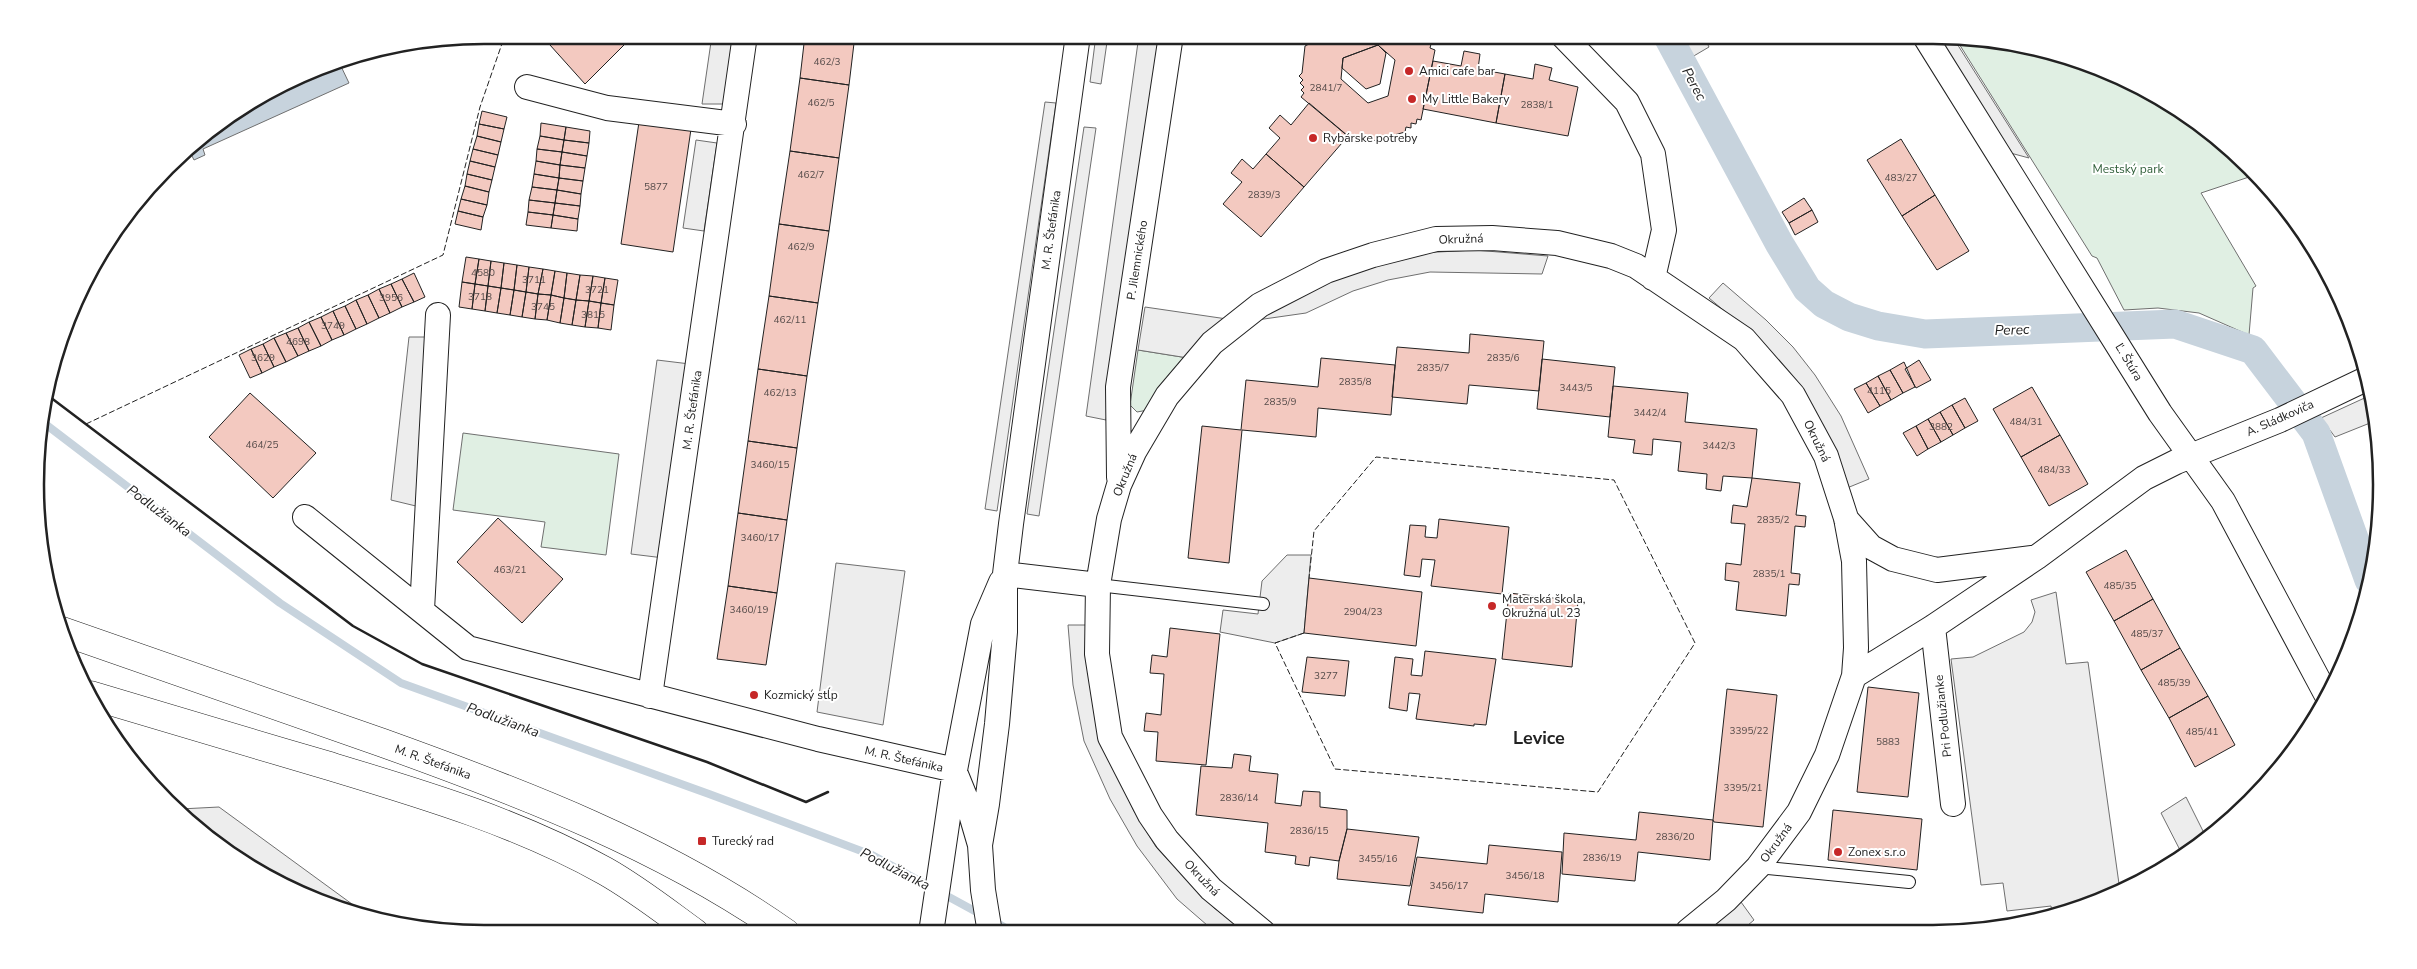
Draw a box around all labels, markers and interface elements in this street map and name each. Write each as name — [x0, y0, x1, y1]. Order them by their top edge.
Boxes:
house number: 462/3 — [814, 55, 840, 69]
place label: Amici cafe bar — [1419, 63, 1496, 79]
water label: Perec — [1677, 64, 1711, 104]
marker: Amici cafe bar — [1403, 65, 1415, 77]
house number: 2841/7 — [1310, 81, 1342, 95]
place label: My Little Bakery — [1422, 91, 1510, 107]
marker: My Little Bakery — [1406, 93, 1418, 105]
house number: 462/5 — [808, 96, 834, 110]
house number: 2838/1 — [1521, 98, 1553, 112]
place label: Rybárske potreby — [1323, 130, 1418, 146]
marker: Rybárske potreby — [1307, 132, 1319, 144]
park label: Mestský park — [2092, 161, 2165, 177]
house number: 462/7 — [798, 168, 824, 182]
house number: 483/27 — [1885, 171, 1917, 185]
house number: 5877 — [644, 180, 668, 194]
house number: 2839/3 — [1248, 188, 1280, 202]
street label: M. R. Štefánika — [1038, 189, 1064, 271]
street label: P. Jilemnického — [1123, 219, 1151, 301]
street label: Okružná — [1438, 230, 1484, 248]
house number: 462/9 — [788, 240, 814, 254]
house number: 4580 — [471, 266, 495, 280]
house number: 3711 — [522, 273, 546, 287]
house number: 3721 — [585, 283, 609, 297]
house number: 3718 — [468, 290, 492, 304]
house number: 3956 — [379, 291, 403, 305]
house number: 3745 — [531, 300, 555, 314]
house number: 3815 — [581, 308, 605, 322]
house number: 462/11 — [774, 313, 806, 327]
house number: 3749 — [321, 319, 345, 333]
water label: Perec — [1994, 320, 2030, 340]
house number: 4698 — [286, 335, 310, 349]
street label: Ľ. Štúra — [2111, 340, 2147, 384]
house number: 3629 — [251, 351, 275, 365]
house number: 2835/6 — [1487, 351, 1519, 365]
house number: 2835/7 — [1417, 361, 1449, 375]
street label: M. R. Štefánika — [679, 369, 705, 451]
house number: 2835/8 — [1339, 375, 1371, 389]
house number: 3443/5 — [1560, 381, 1592, 395]
house number: 4115 — [1867, 384, 1891, 398]
house number: 462/13 — [764, 386, 796, 400]
house number: 2835/9 — [1264, 395, 1296, 409]
street label: A. Sládkoviča — [2244, 396, 2316, 440]
house number: 3442/4 — [1634, 406, 1666, 420]
house number: 484/31 — [2010, 415, 2042, 429]
street label: Okružná — [1800, 417, 1834, 465]
house number: 3882 — [1929, 420, 1953, 434]
house number: 464/25 — [246, 438, 278, 452]
house number: 3442/3 — [1703, 439, 1735, 453]
street label: Okružná — [1109, 451, 1141, 499]
house number: 3460/15 — [751, 458, 789, 472]
house number: 484/33 — [2038, 463, 2070, 477]
water label: Podlužianka — [123, 481, 195, 541]
house number: 2835/2 — [1757, 513, 1789, 527]
house number: 3460/17 — [741, 531, 779, 545]
house number: 463/21 — [494, 563, 526, 577]
house number: 2835/1 — [1753, 567, 1785, 581]
house number: 485/35 — [2104, 579, 2136, 593]
place label: Materská škola, Okružná ul. 23 — [1502, 591, 1585, 621]
marker: Materská škola, Okružná ul. 23 — [1486, 600, 1498, 612]
house number: 3460/19 — [730, 603, 768, 617]
house number: 2904/23 — [1344, 605, 1382, 619]
house number: 485/37 — [2131, 627, 2163, 641]
house number: 3277 — [1314, 669, 1338, 683]
street label: Pri Podlužianke — [1931, 674, 1955, 758]
house number: 485/39 — [2158, 676, 2190, 690]
place label: Kozmický stĺp — [764, 687, 838, 703]
marker: Kozmický stĺp — [748, 689, 760, 701]
water label: Podlužianka — [464, 698, 542, 742]
house number: 3395/22 — [1730, 724, 1768, 738]
house number: 485/41 — [2186, 725, 2218, 739]
district label: Levice — [1513, 726, 1565, 750]
house number: 5883 — [1876, 735, 1900, 749]
street label: M. R. Štefánika — [393, 741, 473, 783]
street label: M. R. Štefánika — [863, 742, 945, 776]
house number: 3395/21 — [1724, 781, 1762, 795]
house number: 2836/14 — [1220, 791, 1258, 805]
street label: Okružná — [1756, 820, 1796, 866]
house number: 2836/15 — [1290, 824, 1328, 838]
house number: 2836/20 — [1656, 830, 1694, 844]
place label: Turecký rad — [712, 833, 774, 849]
marker: Turecký rad — [696, 835, 708, 847]
water label: Podlužianka — [857, 843, 933, 895]
place label: Zonex s.r.o — [1848, 844, 1906, 860]
marker: Zonex s.r.o — [1832, 846, 1844, 858]
house number: 2836/19 — [1583, 851, 1621, 865]
house number: 3455/16 — [1359, 852, 1397, 866]
street label: Okružná — [1181, 856, 1223, 900]
house number: 3456/18 — [1506, 869, 1544, 883]
house number: 3456/17 — [1430, 879, 1468, 893]

